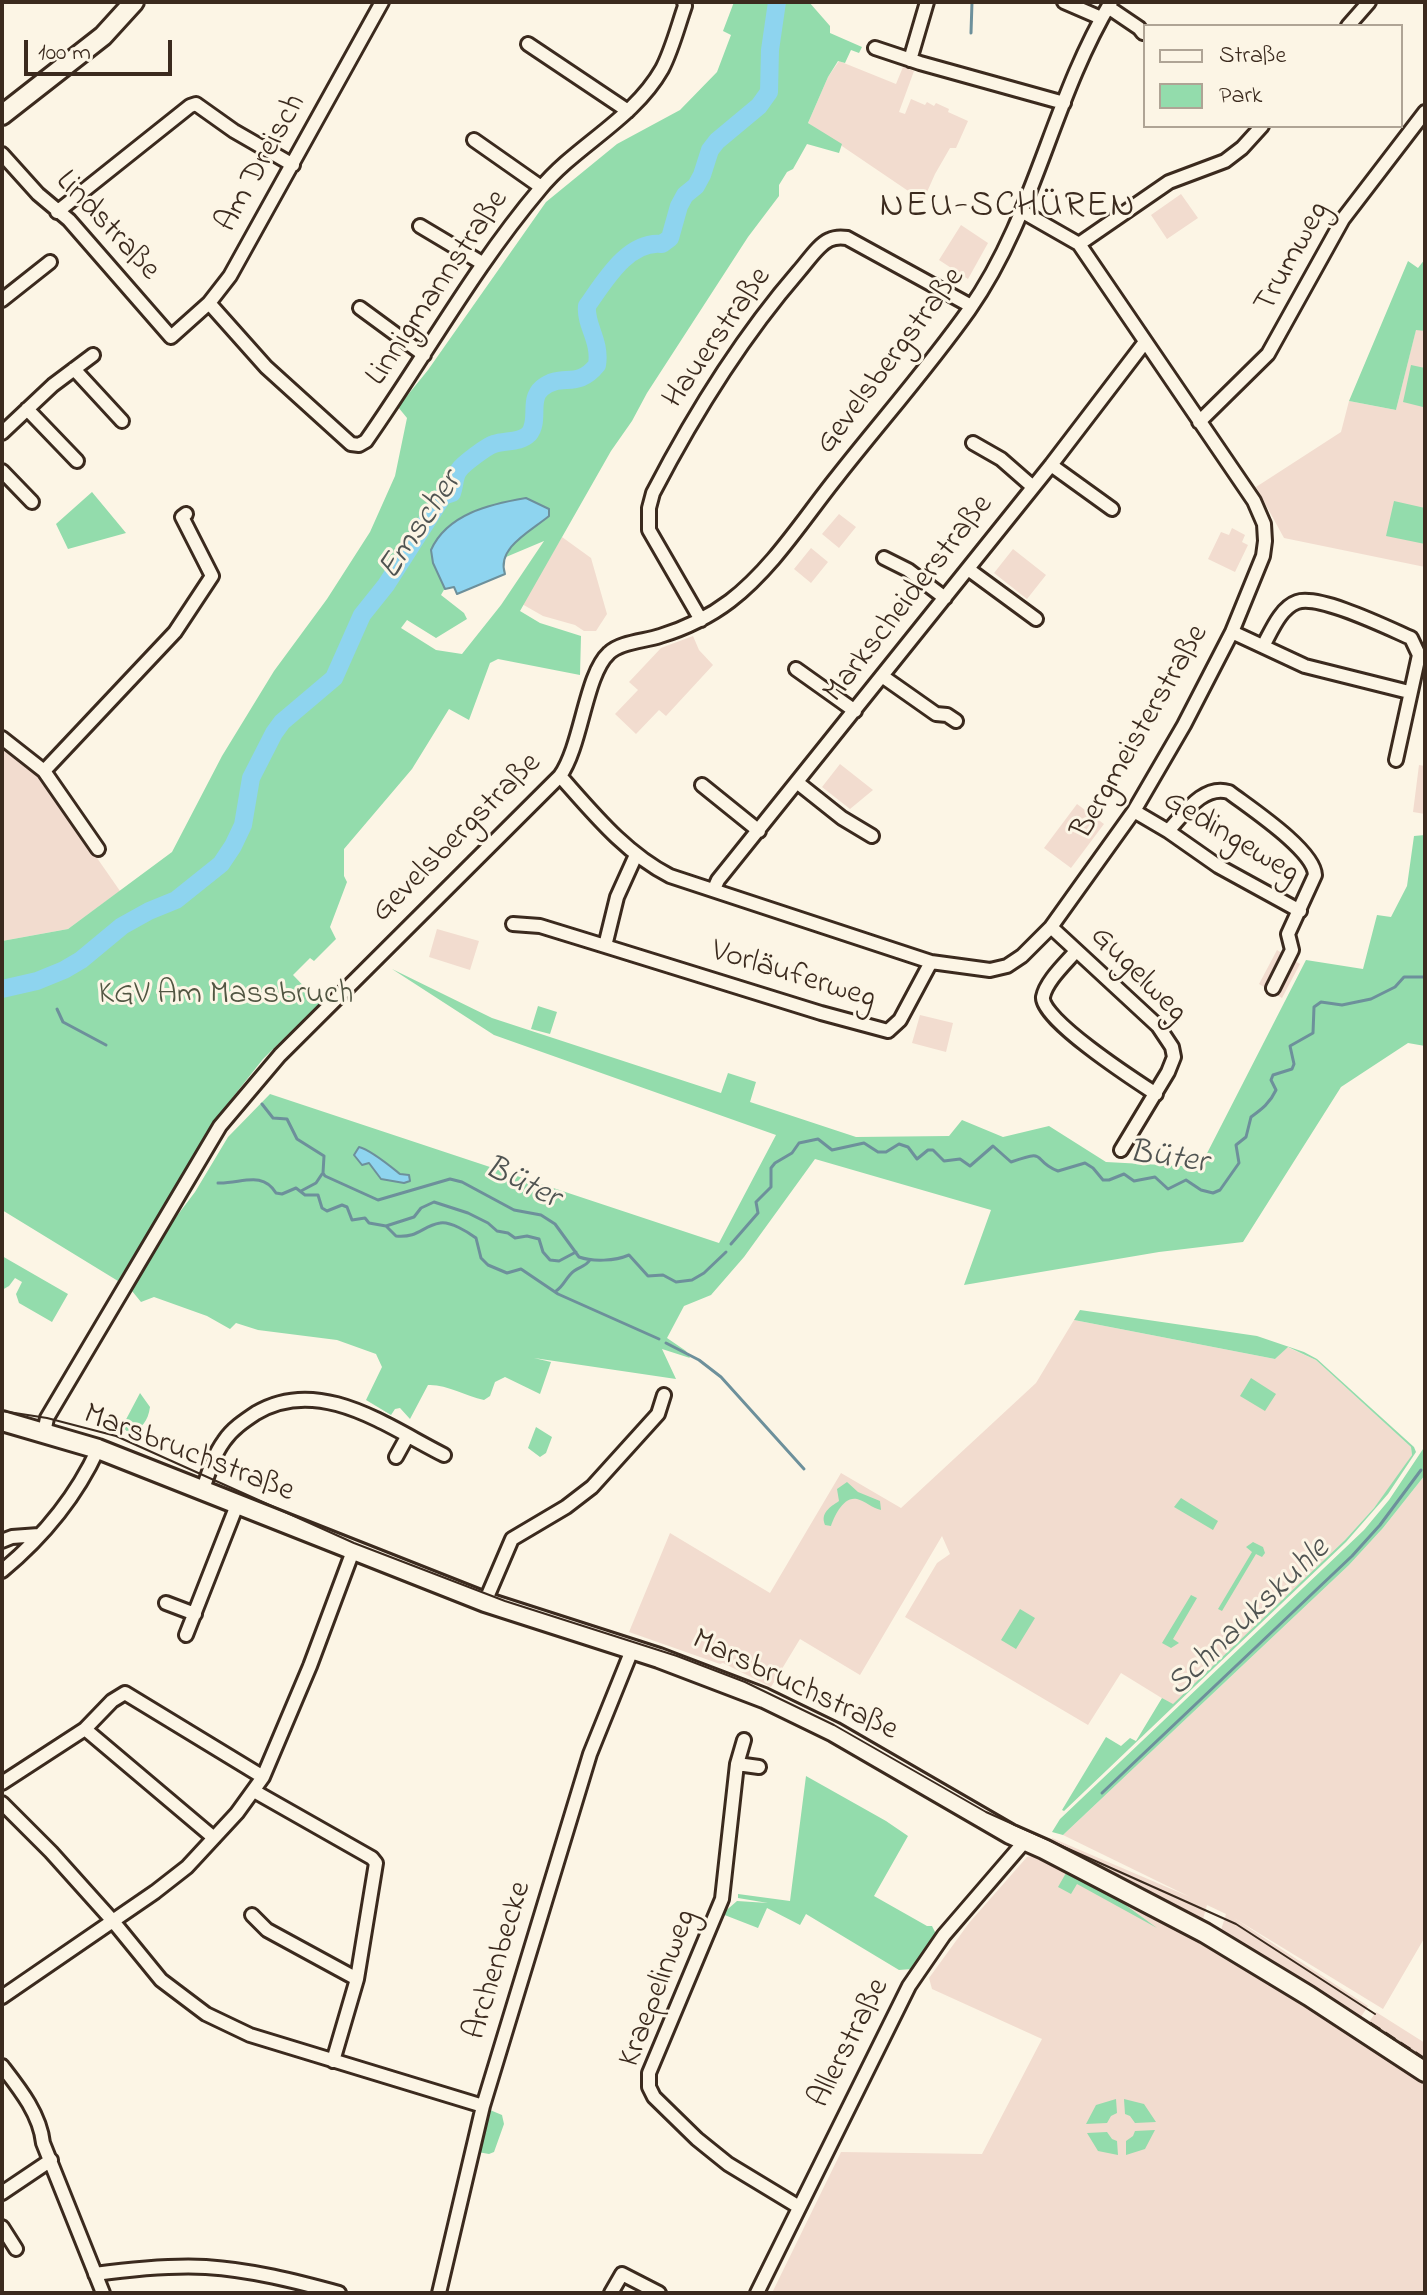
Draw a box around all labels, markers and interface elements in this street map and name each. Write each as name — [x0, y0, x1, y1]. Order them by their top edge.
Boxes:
scale bar — [28, 24, 176, 74]
legend — [1143, 24, 1403, 128]
text: 100 m — [38, 36, 91, 71]
text: Straße — [1219, 39, 1286, 74]
text: Park — [1219, 79, 1262, 114]
street label: Am Dreisch — [209, 88, 317, 240]
street label: Lindstraße — [45, 164, 167, 290]
street label: Linnigmannstraße — [359, 184, 519, 394]
district label: NEU-SCHÜREN — [880, 187, 1136, 231]
street label: Trumweg — [1248, 196, 1340, 320]
street label: Hauerstraße — [656, 261, 782, 417]
street label: Gevelsbergstraße — [809, 261, 975, 463]
water label: Emscher — [371, 465, 473, 589]
street label: Markscheiderstraße — [817, 488, 1003, 712]
street label: Bergmeisterstraße — [1065, 619, 1219, 847]
street label: Gevelsbergstraße — [365, 746, 551, 932]
street label: Gedingeweg — [1155, 783, 1305, 895]
street label: Gugelweg — [1080, 919, 1194, 1033]
street label: Vorläuferweg — [706, 934, 880, 1020]
park label: KGV Am Massbruch — [99, 978, 353, 1016]
water label: Büter — [1126, 1134, 1210, 1186]
water label: Büter — [476, 1149, 566, 1221]
street label: Marsbruchstraße — [77, 1397, 299, 1513]
water label: Schnaukskuhle — [1160, 1531, 1340, 1707]
street label: Marsbruchstraße — [685, 1623, 903, 1751]
street label: Archenbecke — [458, 1877, 542, 2045]
street label: Kraepelinweg — [612, 1905, 708, 2073]
street label: Allerstraße — [802, 1973, 900, 2115]

